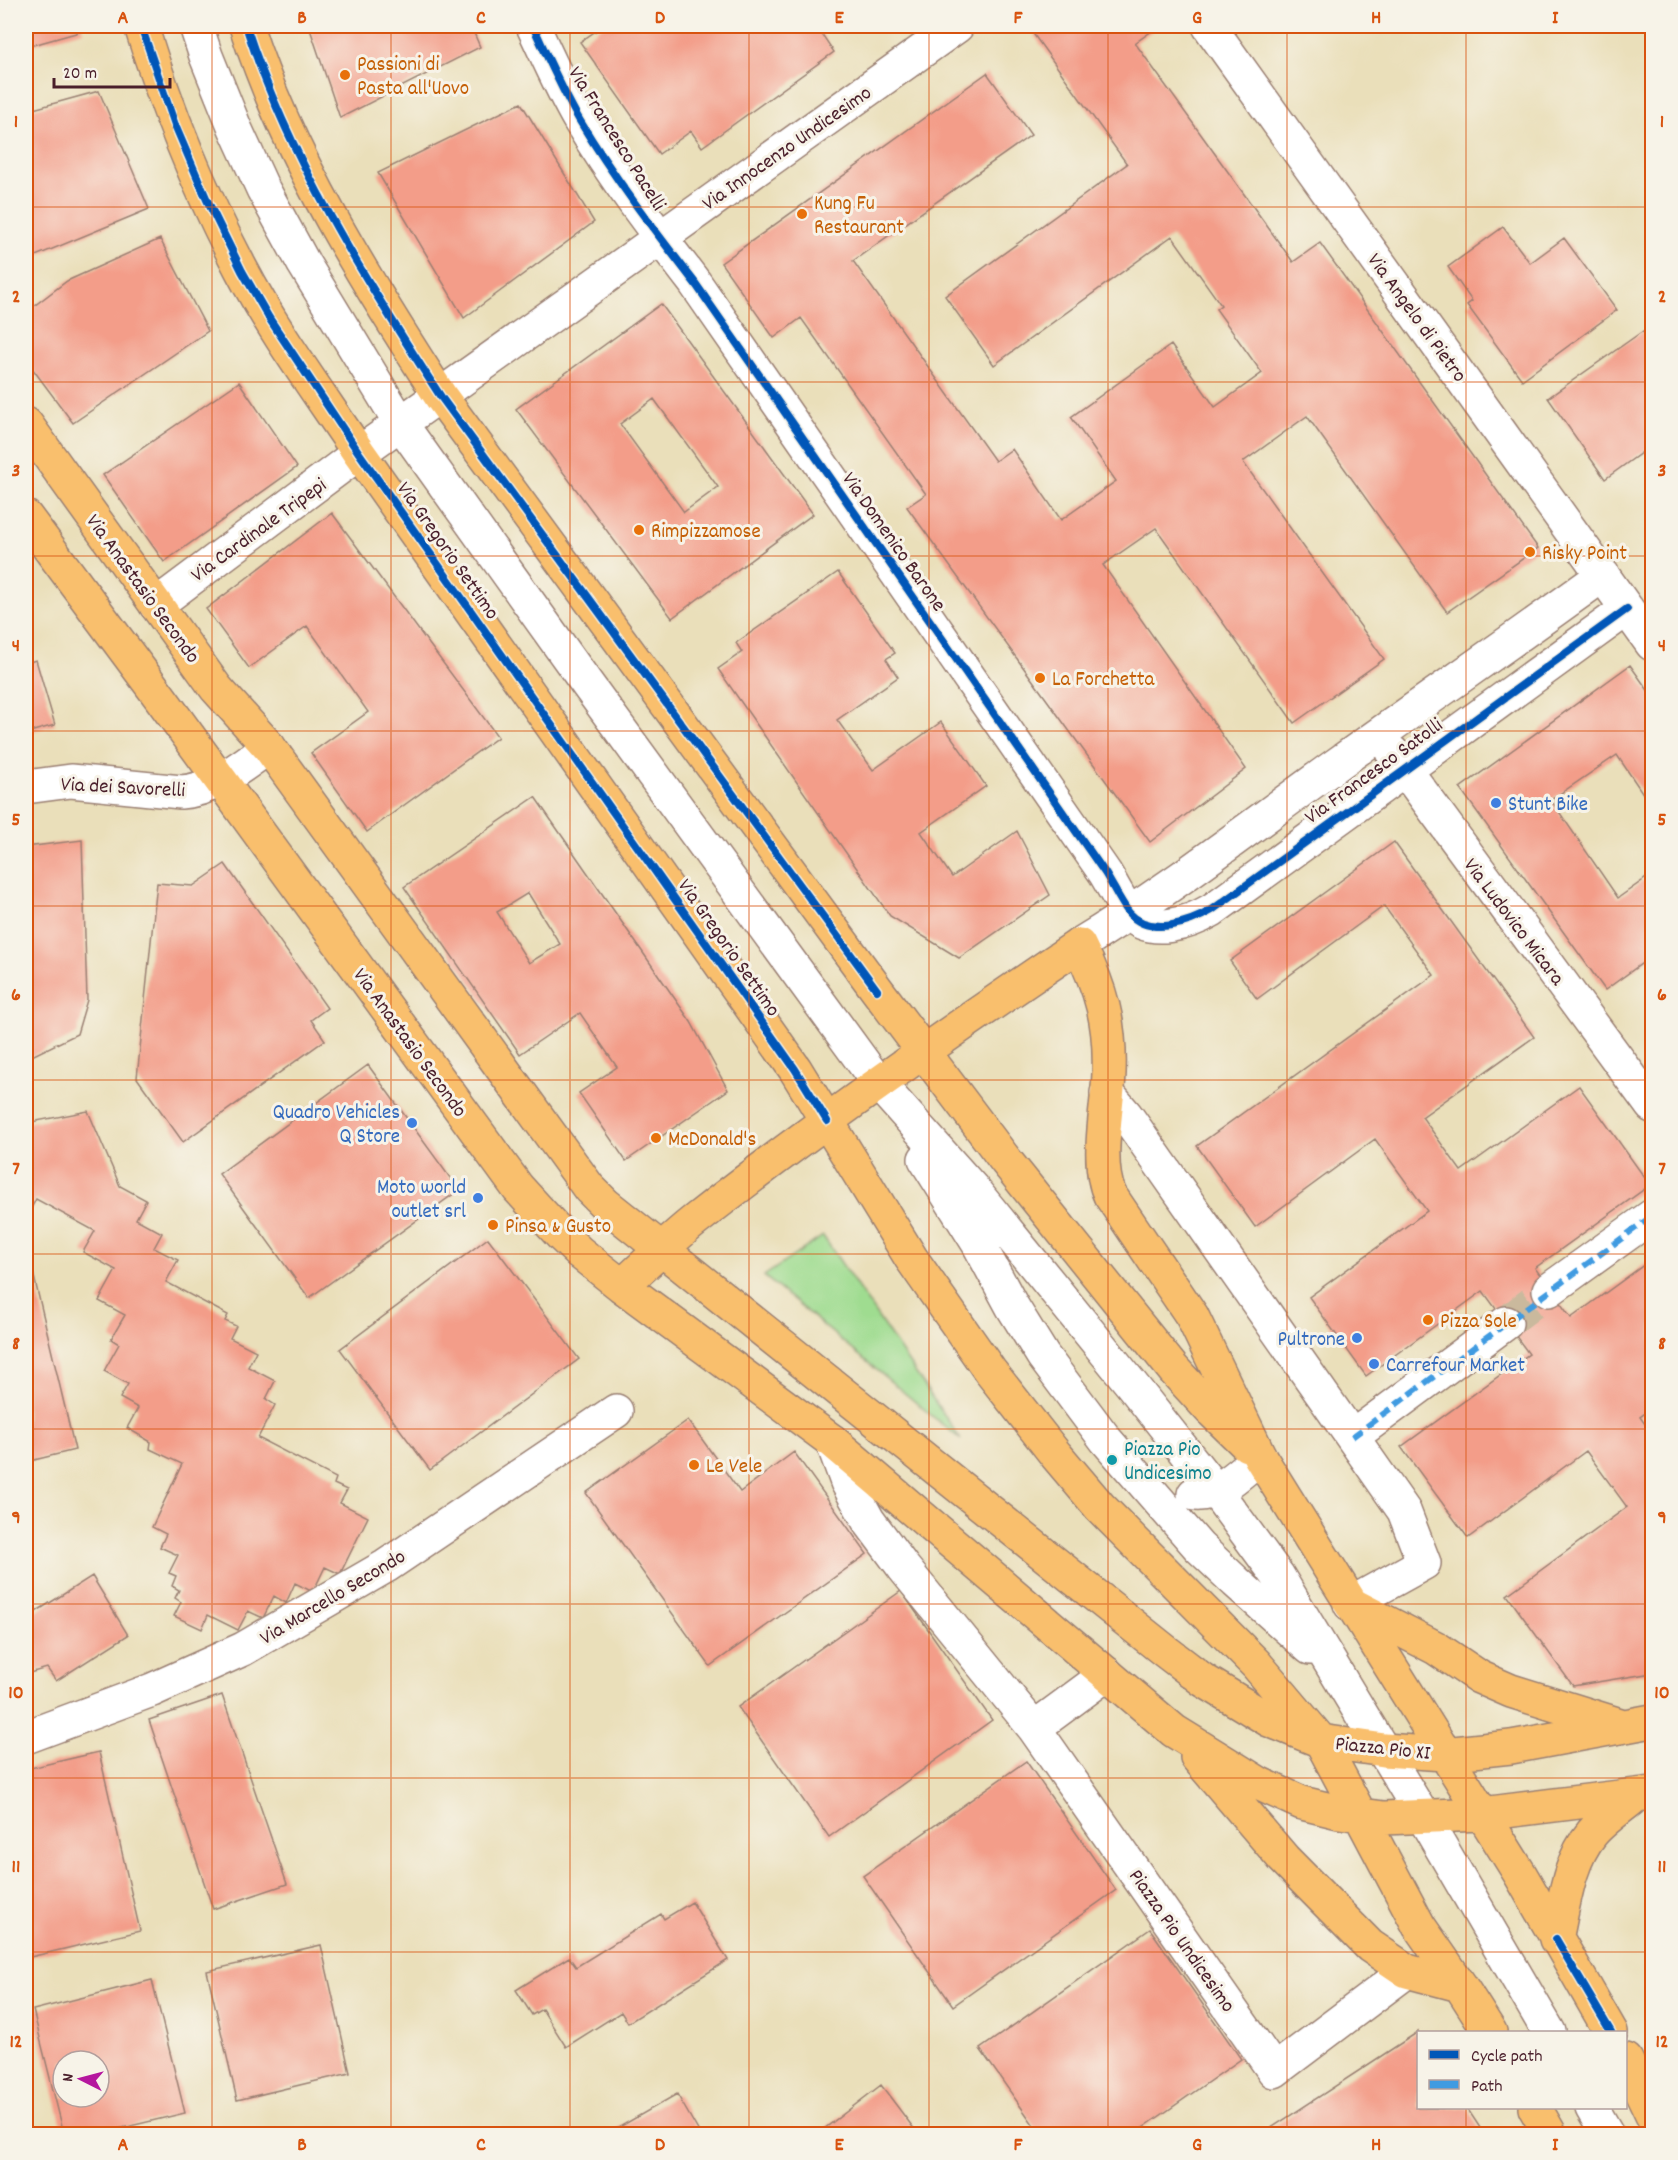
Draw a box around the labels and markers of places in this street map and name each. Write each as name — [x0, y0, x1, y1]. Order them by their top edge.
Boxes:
place label: Passioni di Pasta all'Uovo — [357, 51, 469, 105]
marker: Passioni di Pasta all'Uovo — [338, 68, 352, 82]
place label: Kung Fu Restaurant — [814, 190, 904, 244]
marker: Kung Fu Restaurant — [795, 207, 809, 221]
place label: Rimpizzamose — [651, 518, 761, 548]
marker: Rimpizzamose — [632, 523, 646, 537]
place label: Risky Point — [1542, 540, 1627, 570]
marker: Risky Point — [1523, 545, 1537, 559]
place label: La Forchetta — [1052, 666, 1156, 696]
marker: La Forchetta — [1033, 671, 1047, 685]
place label: Stunt Bike — [1508, 791, 1588, 821]
marker: Stunt Bike — [1489, 796, 1503, 810]
place label: Quadro Vehicles Q Store — [273, 1099, 400, 1153]
marker: Quadro Vehicles Q Store — [405, 1116, 419, 1130]
place label: McDonald's — [668, 1126, 756, 1156]
marker: McDonald's — [649, 1131, 663, 1145]
place label: Moto world outlet srl — [377, 1174, 466, 1228]
marker: Moto world outlet srl — [471, 1191, 485, 1205]
place label: Pinsa & Gusto — [505, 1213, 611, 1243]
marker: Pinsa & Gusto — [486, 1218, 500, 1232]
place label: Pizza Sole — [1440, 1308, 1517, 1338]
marker: Pizza Sole — [1421, 1313, 1435, 1327]
place label: Pultrone — [1278, 1326, 1345, 1356]
marker: Pultrone — [1350, 1331, 1364, 1345]
place label: Carrefour Market — [1386, 1352, 1525, 1382]
marker: Carrefour Market — [1367, 1357, 1381, 1371]
place label: Piazza Pio Undicesimo — [1124, 1436, 1212, 1490]
place label: Le Vele — [706, 1453, 762, 1483]
marker: Piazza Pio Undicesimo — [1105, 1453, 1119, 1467]
marker: Le Vele — [687, 1458, 701, 1472]

